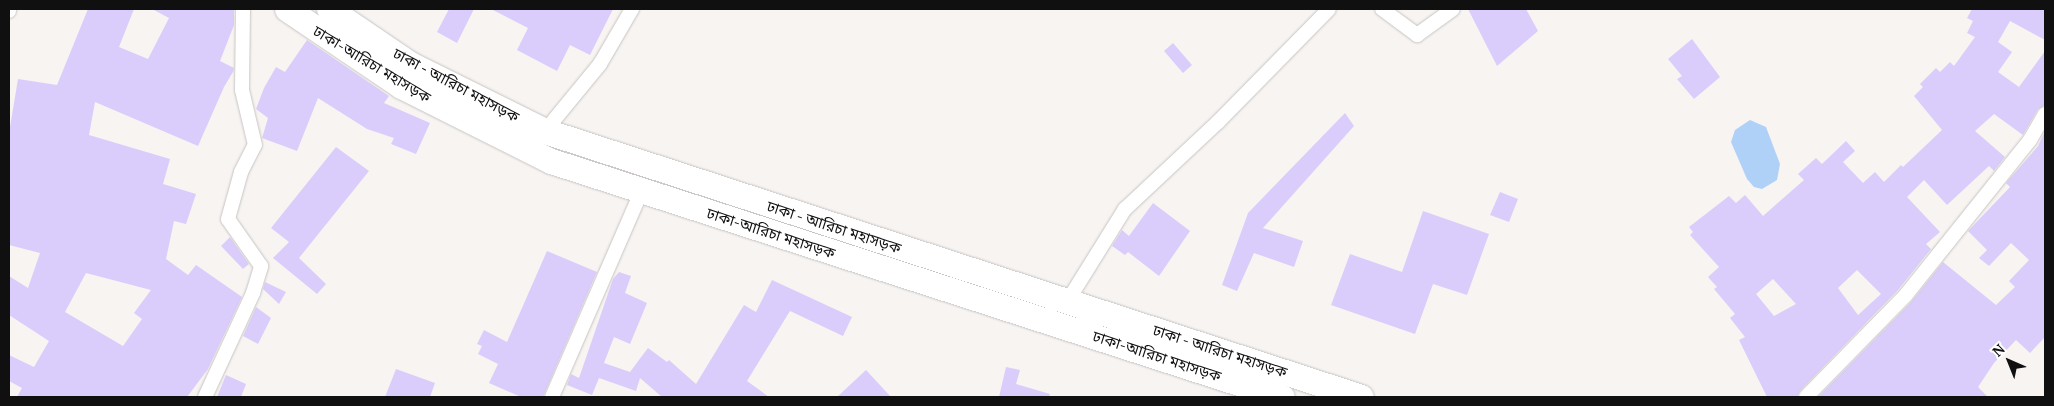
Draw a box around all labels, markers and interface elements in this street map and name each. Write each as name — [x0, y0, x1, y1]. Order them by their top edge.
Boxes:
street label: ঢাকা-আরিচা মহাসড়ক — [310, 22, 434, 106]
street label: ঢাকা - আরিচা মহাসড়ক — [389, 44, 523, 126]
street label: ঢাকা - আরিচা মহাসড়ক — [764, 197, 904, 257]
street label: ঢাকা-আরিচা মহাসড়ক — [705, 204, 837, 262]
street label: ঢাকা - আরিচা মহাসড়ক — [1150, 321, 1290, 381]
street label: ঢাকা-আরিচা মহাসড়ক — [1091, 327, 1223, 385]
north arrow — [1984, 336, 2034, 386]
text: N — [1988, 339, 2009, 360]

